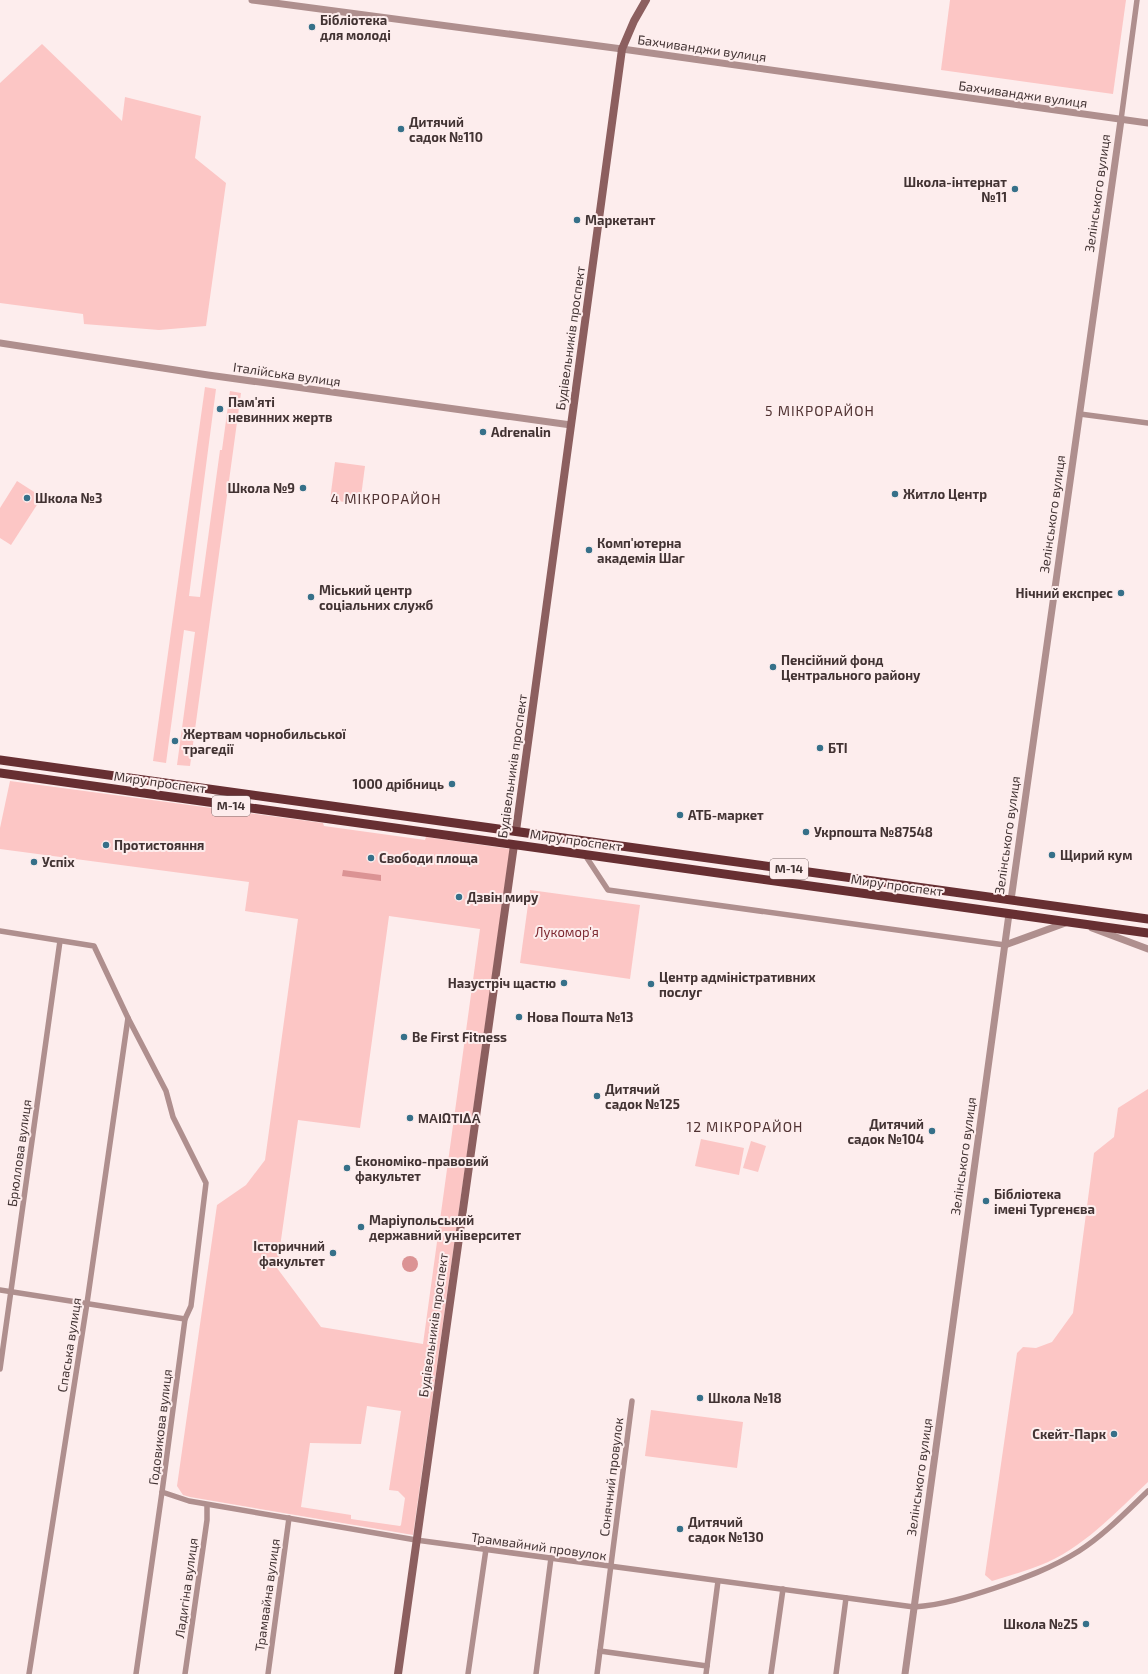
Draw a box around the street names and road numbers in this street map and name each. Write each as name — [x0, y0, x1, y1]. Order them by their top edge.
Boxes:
street label: Бахчиванджи вулиця — [636, 31, 768, 65]
street label: Бахчиванджи вулиця — [957, 77, 1089, 111]
street label: Зелінського вулиця — [1081, 133, 1113, 253]
street label: Будівельників проспект — [552, 264, 588, 411]
street label: Італійська вулиця — [232, 359, 342, 389]
street label: Зелінського вулиця — [1036, 454, 1068, 574]
street label: Будівельників проспект — [494, 692, 530, 839]
street label: Миру проспект — [113, 768, 208, 796]
street label: Зелінського вулиця — [991, 775, 1023, 895]
road number: М-14 — [212, 796, 250, 816]
street label: Миру проспект — [529, 826, 624, 854]
road number: М-14 — [770, 859, 808, 879]
street label: Миру проспект — [850, 871, 945, 899]
street label: Зелінського вулиця — [947, 1096, 979, 1216]
street label: Брюллова вулиця — [4, 1098, 34, 1208]
street label: Будівельників проспект — [415, 1251, 451, 1398]
street label: Спаська вулиця — [54, 1297, 84, 1393]
street label: Годовикова вулиця — [145, 1368, 175, 1486]
street label: Сонячний провулок — [596, 1417, 626, 1537]
street label: Зелінського вулиця — [903, 1417, 935, 1537]
street label: Трамвайний провулок — [470, 1529, 608, 1563]
street label: Ладигіна вулиця — [171, 1537, 201, 1639]
street label: Трамвайна вулиця — [251, 1537, 283, 1653]

